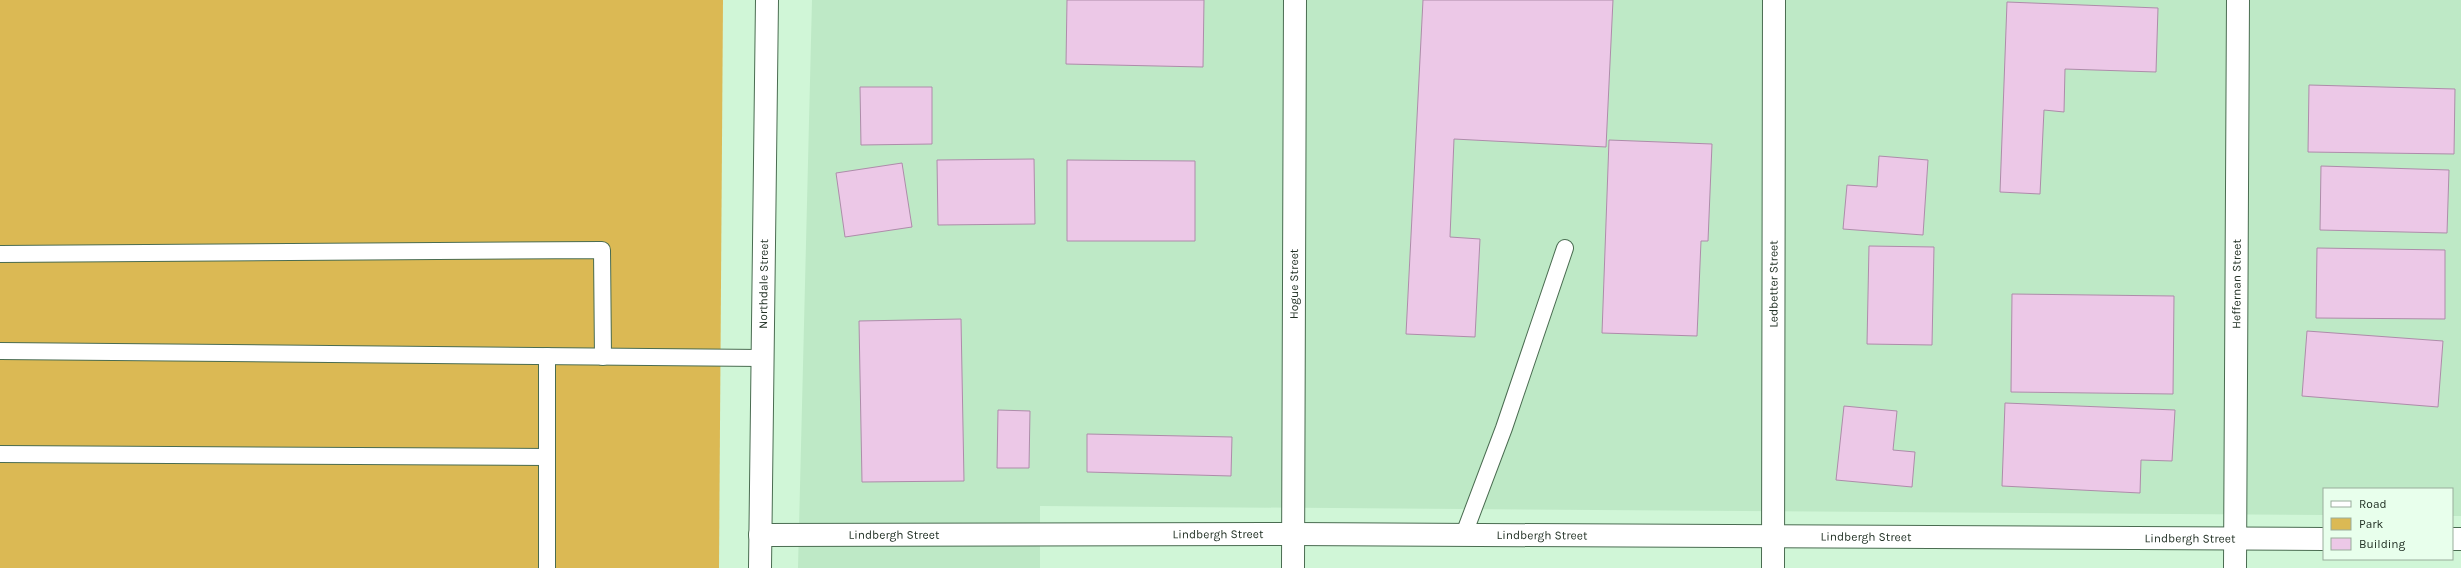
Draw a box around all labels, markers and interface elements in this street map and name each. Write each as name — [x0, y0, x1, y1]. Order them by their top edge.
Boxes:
street label: Northdale Street — [756, 238, 771, 329]
street label: Heffernan Street — [2229, 239, 2244, 329]
street label: Ledbetter Street — [1766, 240, 1781, 328]
street label: Hogue Street — [1287, 248, 1301, 319]
legend — [2323, 488, 2453, 560]
text: Road — [2359, 497, 2387, 511]
text: Park — [2359, 517, 2384, 531]
street label: Lindbergh Street — [1173, 527, 1264, 541]
street label: Lindbergh Street — [849, 528, 940, 542]
street label: Lindbergh Street — [1497, 528, 1588, 542]
street label: Lindbergh Street — [1821, 530, 1912, 544]
street label: Lindbergh Street — [2145, 531, 2236, 546]
text: Building — [2359, 537, 2406, 551]

